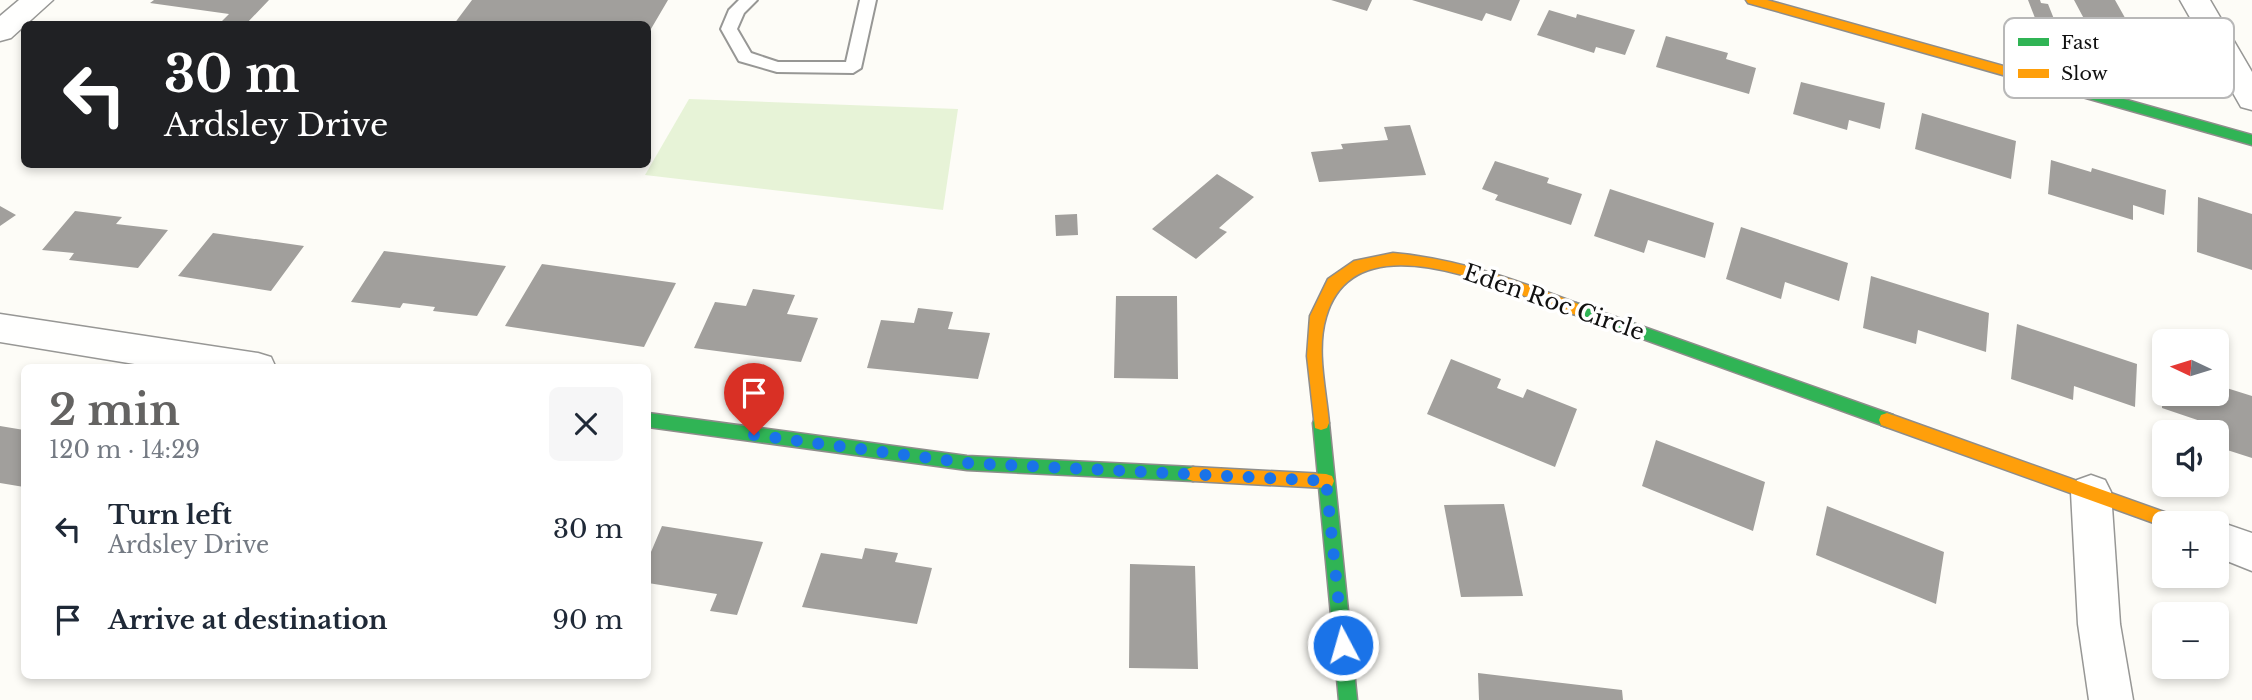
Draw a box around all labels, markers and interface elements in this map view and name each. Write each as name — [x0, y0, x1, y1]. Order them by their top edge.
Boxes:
legend — [2004, 18, 2234, 98]
text: Fast — [2061, 31, 2100, 54]
text: 30 m — [164, 44, 299, 105]
icon: left — [49, 49, 140, 140]
text: Slow — [2061, 62, 2108, 85]
text: Ardsley Drive — [164, 105, 388, 145]
street label: Eden Roc Circle — [1460, 258, 1648, 346]
north arrow — [2152, 329, 2230, 406]
map controls — [2152, 329, 2229, 679]
pin — [724, 363, 784, 435]
icon: arrive — [735, 374, 773, 412]
text: 2 min — [49, 384, 180, 436]
button: close — [549, 387, 623, 461]
button: sound — [2152, 420, 2229, 497]
text: 120 m · 14:29 — [49, 436, 200, 464]
text: Turn left — [108, 499, 232, 531]
icon: left — [49, 510, 87, 548]
button: + — [2152, 511, 2229, 588]
text: 30 m — [553, 513, 623, 545]
text: Ardsley Drive — [108, 531, 269, 559]
icon: arrive — [49, 601, 87, 639]
button: − — [2152, 602, 2229, 679]
text: Arrive at destination — [108, 604, 388, 636]
text: 90 m — [552, 604, 623, 636]
position arrow — [1306, 608, 1380, 682]

